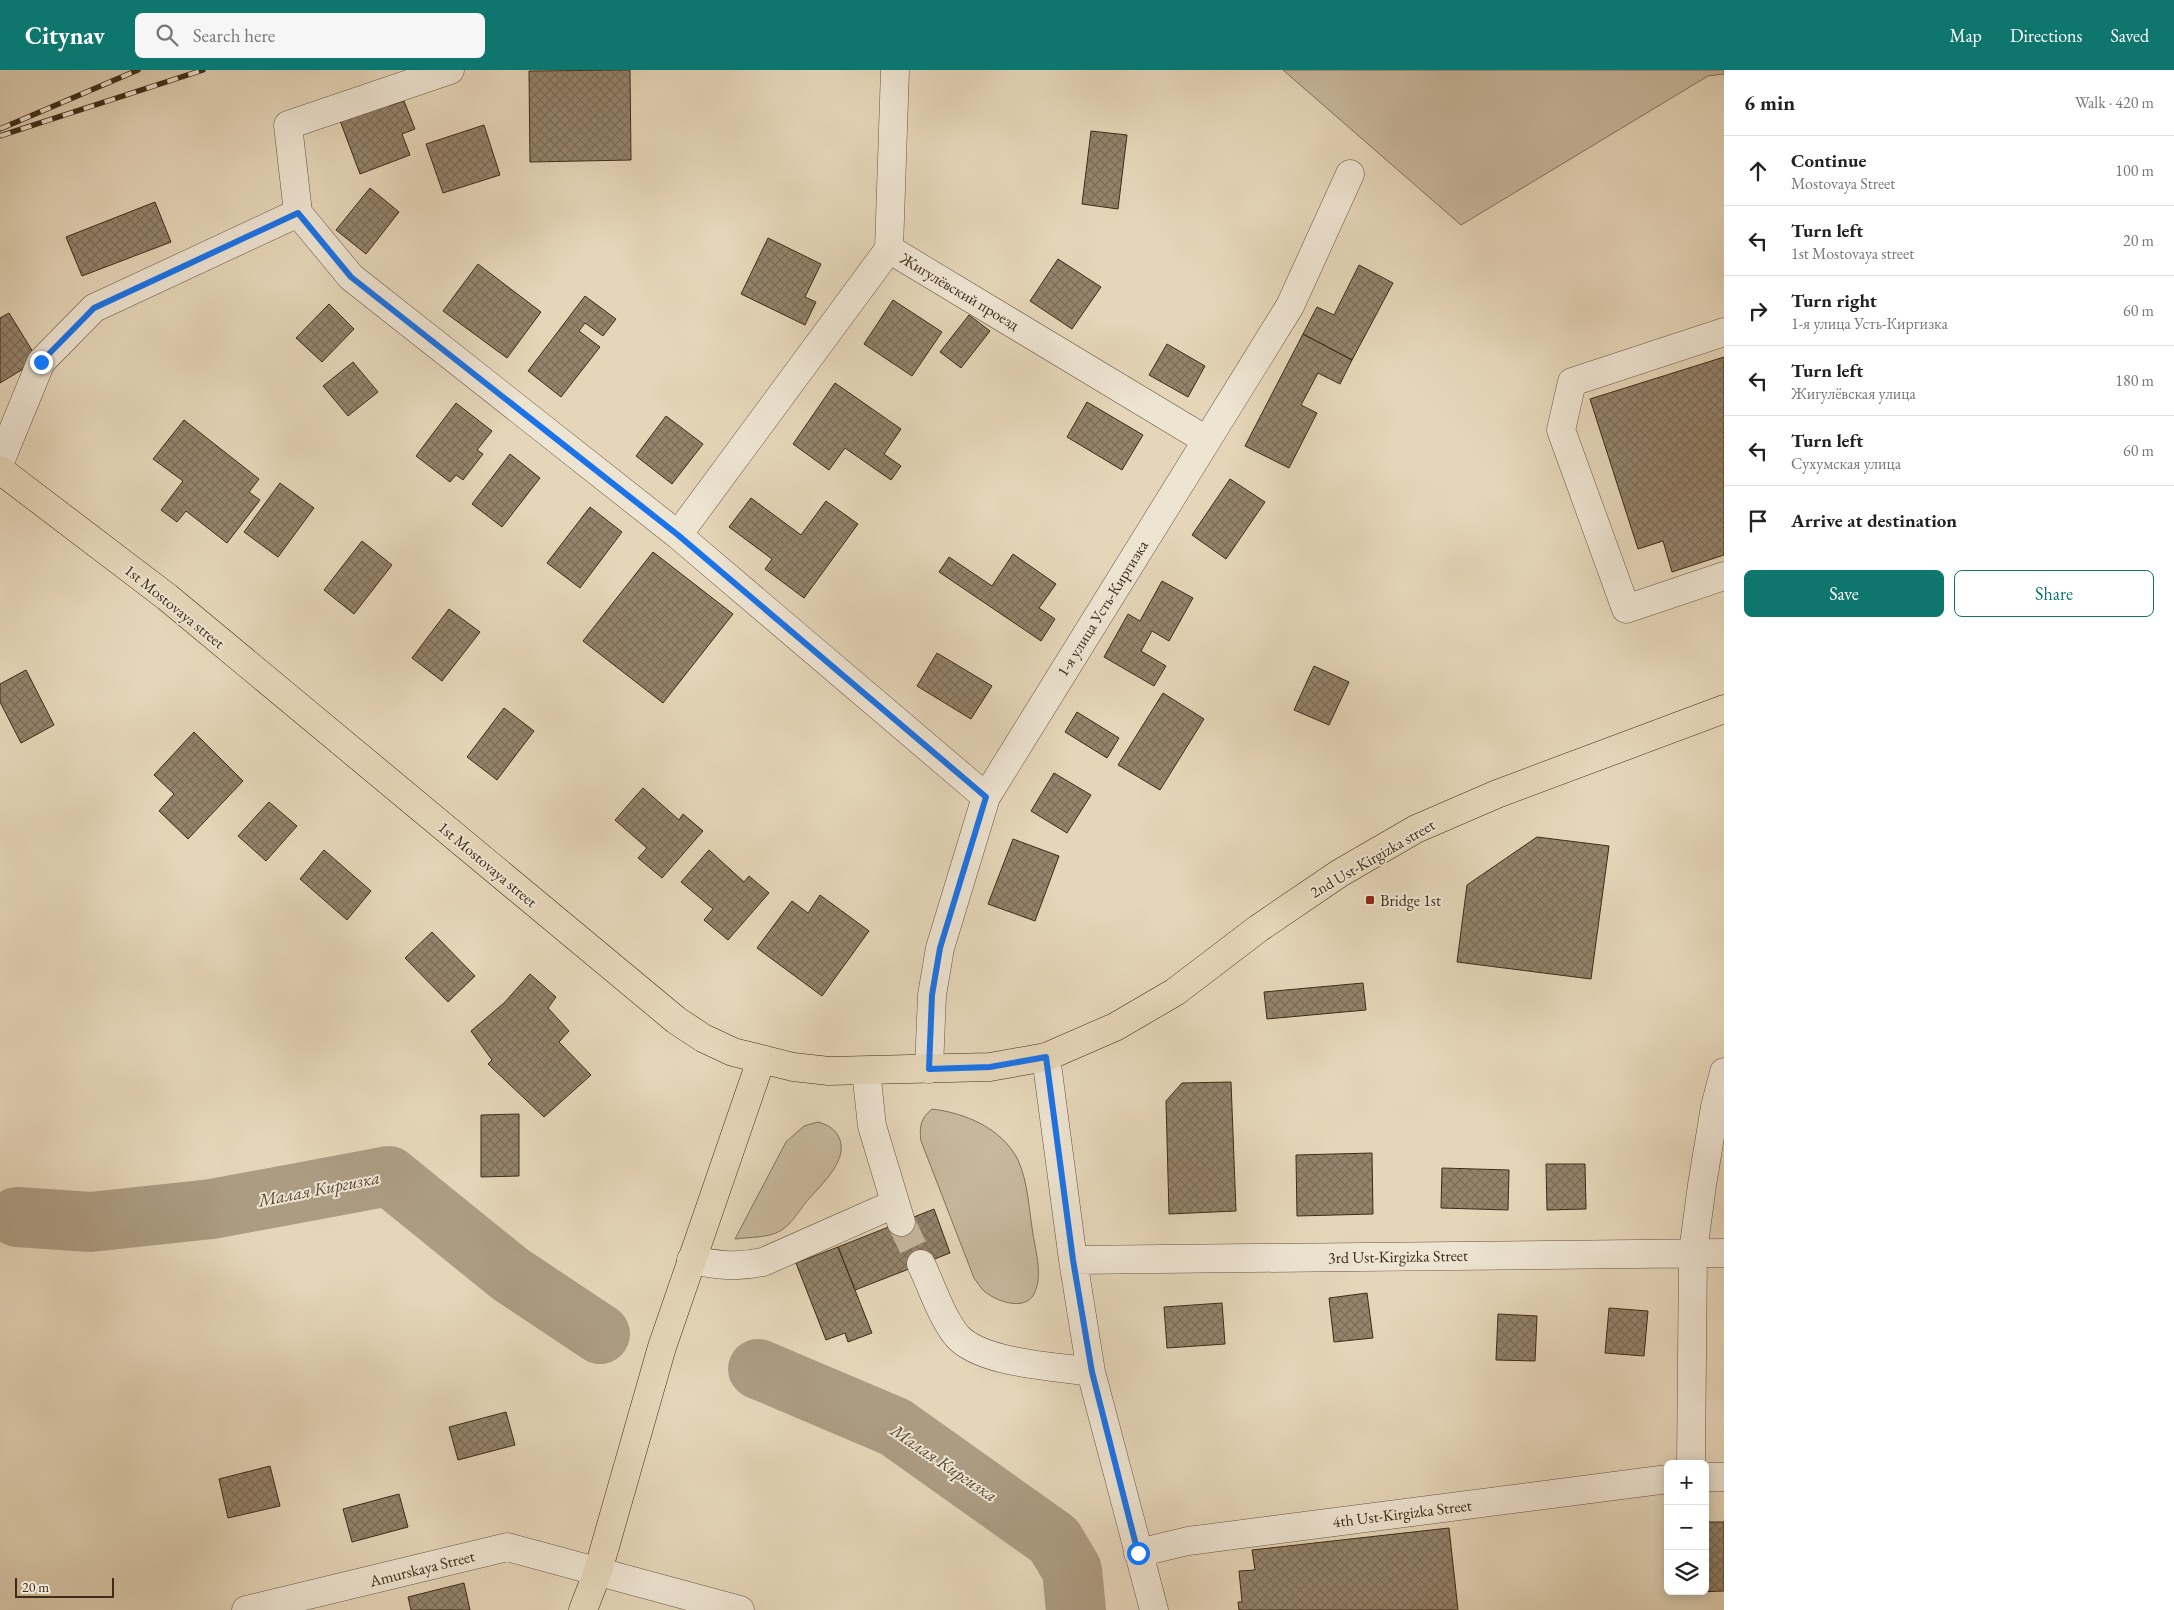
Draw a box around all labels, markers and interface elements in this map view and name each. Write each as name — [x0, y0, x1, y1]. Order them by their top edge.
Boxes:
search box — [135, 13, 485, 58]
text: Citynav — [25, 20, 105, 51]
icon: search — [153, 21, 181, 49]
text: Search here — [193, 23, 275, 48]
text: Map — [1950, 24, 1982, 47]
text: Directions — [2010, 24, 2082, 47]
text: Saved — [2110, 24, 2149, 47]
text: 6 min — [1744, 89, 1795, 116]
text: Walk · 420 m — [2075, 92, 2154, 113]
text: Continue — [1791, 148, 1866, 173]
icon: ahead — [1744, 157, 1772, 185]
text: 100 m — [2115, 160, 2154, 181]
text: Mostovaya Street — [1791, 173, 1895, 194]
text: Turn left — [1791, 218, 1863, 243]
icon: left — [1744, 227, 1772, 255]
text: 20 m — [2123, 230, 2154, 251]
text: 1st Mostovaya street — [1791, 243, 1914, 264]
street label: Жигулёвский проезд — [896, 247, 1024, 336]
text: Turn right — [1791, 288, 1877, 313]
icon: right — [1744, 297, 1772, 325]
text: 60 m — [2123, 300, 2154, 321]
text: 1-я улица Усть-Киргизка — [1791, 313, 1948, 334]
route end — [30, 351, 53, 374]
text: Turn left — [1791, 358, 1863, 383]
icon: left — [1744, 367, 1772, 395]
text: 180 m — [2115, 370, 2154, 391]
text: Жигулёвская улица — [1791, 383, 1916, 404]
text: Turn left — [1791, 428, 1863, 453]
icon: left — [1744, 437, 1772, 465]
text: 60 m — [2123, 440, 2154, 461]
text: Сухумская улица — [1791, 453, 1901, 474]
icon: arrive — [1744, 507, 1772, 535]
text: Arrive at destination — [1791, 508, 1957, 533]
street label: 1-я улица Усть-Киргизка — [1052, 536, 1153, 680]
street label: 1st Mostovaya street — [120, 559, 229, 653]
button: Save — [1744, 570, 1944, 617]
button: Share — [1954, 570, 2154, 617]
street label: 2nd Ust-Kirgizka street — [1306, 814, 1438, 903]
street label: 1st Mostovaya street — [434, 817, 542, 912]
place label: Bridge 1st — [1380, 890, 1441, 911]
marker: Bridge 1st — [1364, 894, 1376, 906]
water label: Малая Киргизка — [255, 1165, 382, 1213]
street label: 3rd Ust-Kirgizka Street — [1328, 1245, 1468, 1268]
water label: Малая Киргизка — [885, 1418, 1002, 1507]
map controls — [1664, 1460, 1709, 1595]
button: + — [1664, 1460, 1709, 1505]
street label: 4th Ust-Kirgizka Street — [1331, 1495, 1473, 1532]
button: − — [1664, 1505, 1709, 1550]
route start — [1127, 1542, 1150, 1565]
street label: Amurskaya Street — [366, 1545, 477, 1592]
button: layers — [1664, 1550, 1709, 1595]
scale bar — [15, 1575, 114, 1598]
text: 20 m — [22, 1578, 49, 1596]

